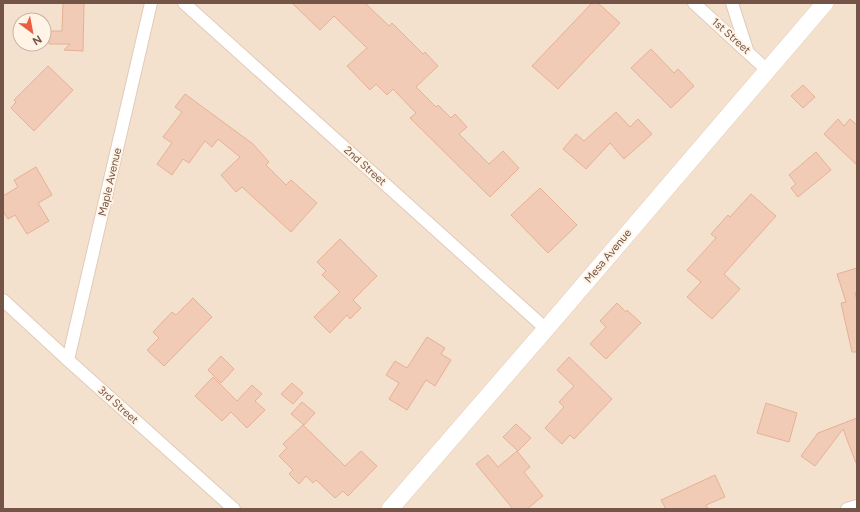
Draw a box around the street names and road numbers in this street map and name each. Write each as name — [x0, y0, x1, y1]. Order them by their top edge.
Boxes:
street label: 1st Street — [709, 15, 753, 57]
street label: 2nd Street — [341, 144, 389, 188]
street label: Maple Avenue — [96, 147, 124, 217]
street label: Mesa Avenue — [582, 227, 634, 285]
street label: 3rd Street — [95, 384, 141, 426]

